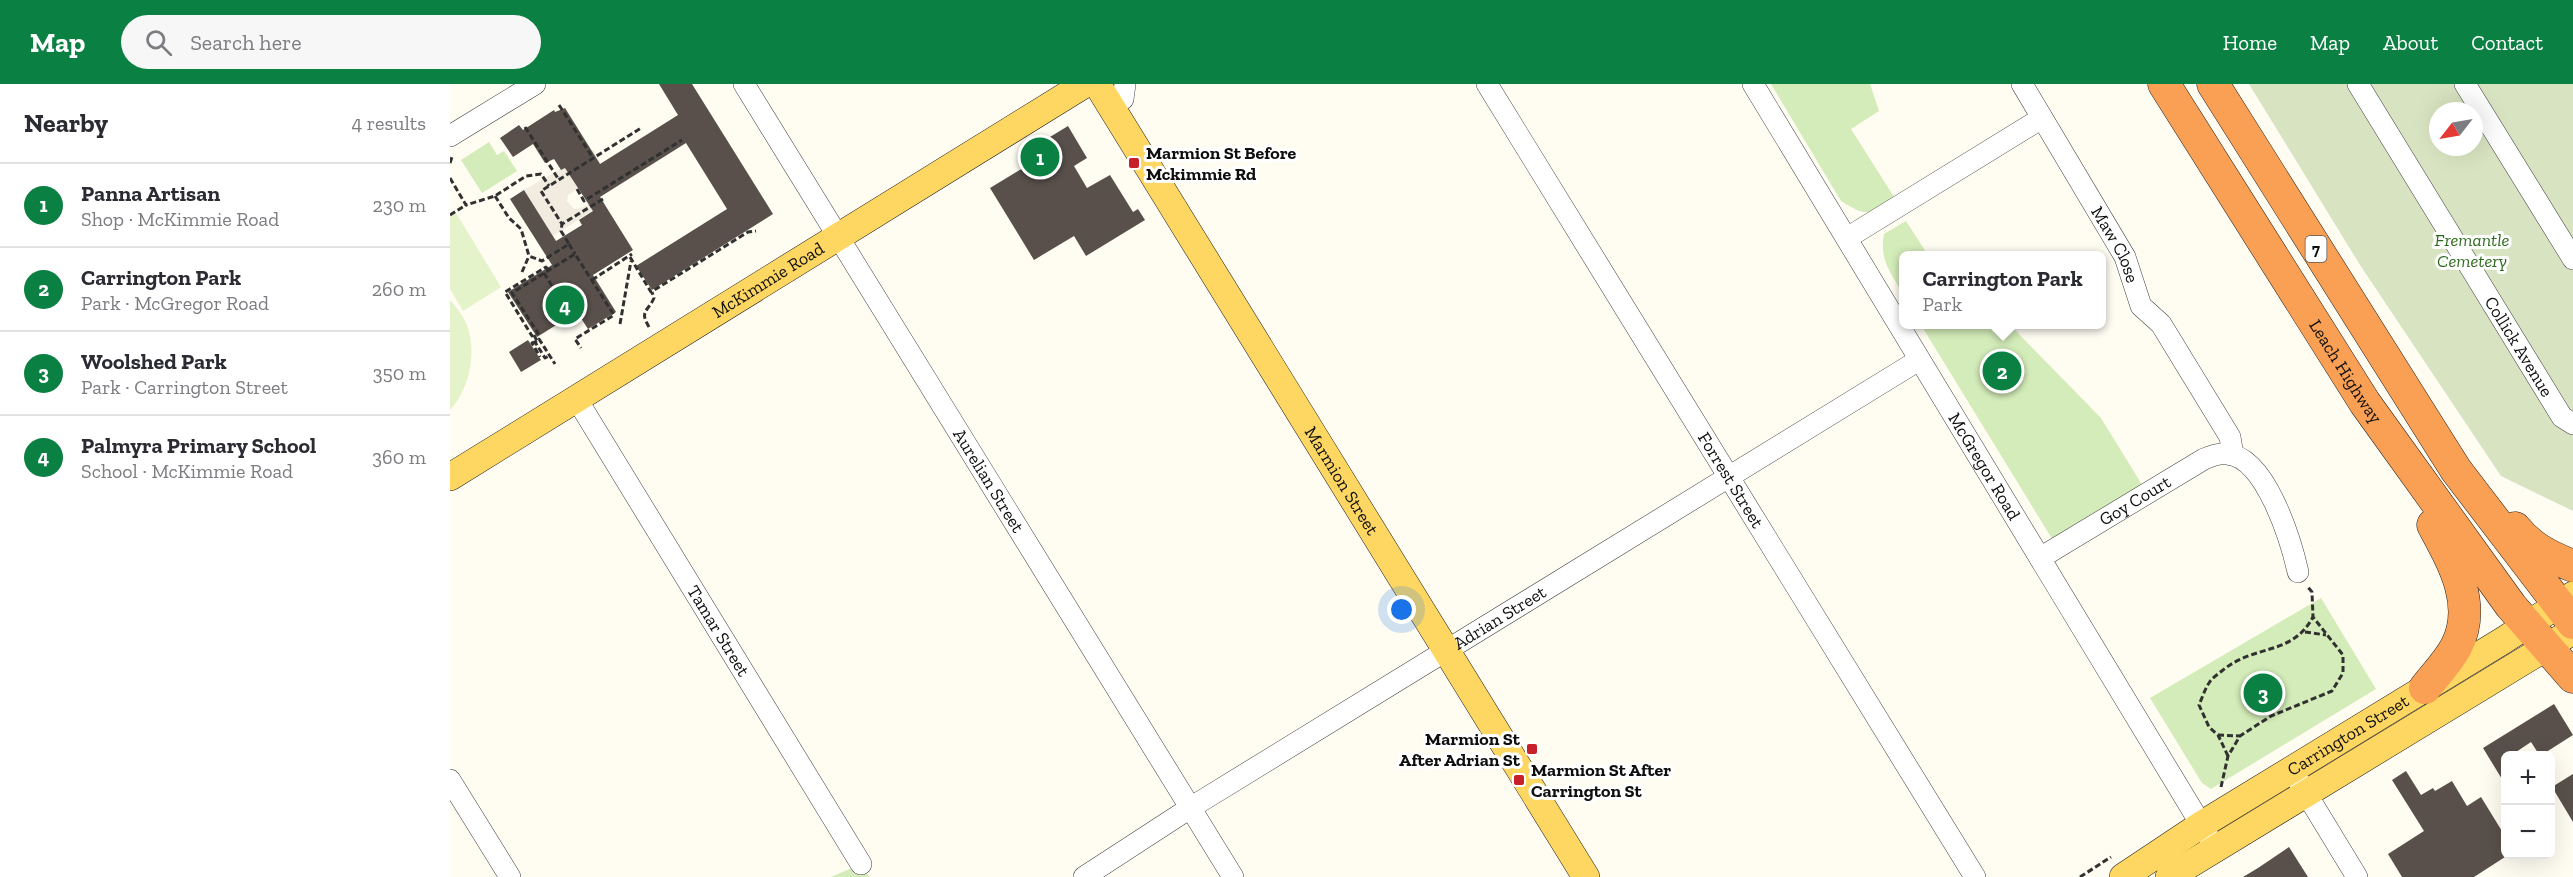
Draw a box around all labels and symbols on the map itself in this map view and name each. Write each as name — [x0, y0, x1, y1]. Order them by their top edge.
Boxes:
north arrow — [2429, 102, 2483, 156]
pin: 1 — [1020, 134, 1060, 180]
place label: Marmion St Before Mckimmie Rd — [1146, 142, 1297, 185]
marker: Marmion St Before Mckimmie Rd — [1127, 156, 1141, 170]
street label: Maw Close — [2086, 202, 2144, 286]
park label: Fremantle Cemetery — [2435, 229, 2510, 272]
road number: 7 — [2306, 236, 2326, 262]
street label: McKimmie Road — [708, 237, 828, 323]
pin: 4 — [546, 282, 584, 328]
street label: Collick Avenue — [2480, 292, 2558, 401]
street label: Leach Highway — [2304, 315, 2387, 428]
pin: 2 — [1982, 348, 2022, 394]
street label: McGregor Road — [1944, 409, 2025, 524]
street label: Marmion Street — [1300, 422, 1384, 539]
street label: Aurelian Street — [948, 425, 1029, 537]
street label: Forrest Street — [1693, 428, 1769, 532]
street label: Goy Court — [2095, 471, 2175, 531]
street label: Tamar Street — [682, 581, 755, 681]
street label: Adrian Street — [1449, 581, 1550, 654]
your location — [1387, 595, 1416, 624]
pin: 3 — [2244, 670, 2282, 716]
street label: Carrington Street — [2283, 690, 2413, 781]
place label: Marmion St After Adrian St — [1399, 728, 1521, 771]
marker: Marmion St After Adrian St — [1525, 742, 1539, 756]
place label: Marmion St After Carrington St — [1531, 759, 1671, 802]
marker: Marmion St After Carrington St — [1512, 773, 1526, 787]

